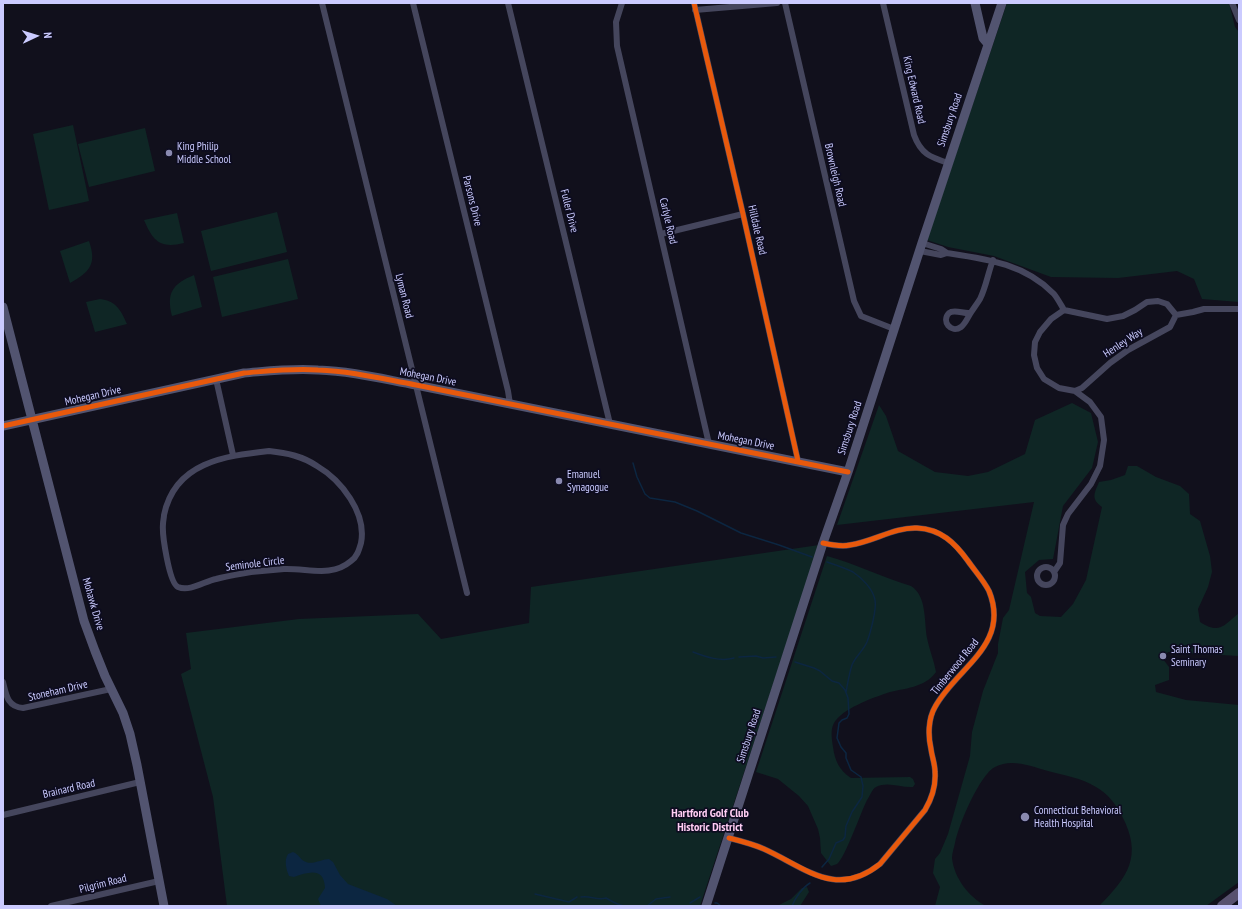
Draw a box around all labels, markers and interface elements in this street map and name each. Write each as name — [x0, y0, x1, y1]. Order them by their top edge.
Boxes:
north arrow — [16, 16, 56, 56]
text: N — [41, 32, 55, 39]
street label: King Edward Road — [900, 55, 928, 125]
street label: Simsbury Road — [935, 91, 965, 149]
place label: King Philip Middle School — [177, 140, 231, 166]
street label: Brownleigh Road — [821, 142, 849, 208]
marker: King Philip Middle School — [164, 148, 174, 158]
street label: Parsons Drive — [459, 174, 485, 228]
street label: Fuller Drive — [557, 188, 581, 234]
street label: Carlyle Road — [656, 197, 680, 245]
street label: Hilldale Road — [745, 204, 769, 256]
street label: Lyman Road — [392, 272, 416, 320]
street label: Henley Way — [1101, 325, 1145, 361]
street label: Mohegan Drive — [399, 365, 457, 389]
street label: Mohegan Drive — [64, 383, 122, 409]
street label: Simsbury Road — [835, 399, 865, 457]
street label: Mohegan Drive — [717, 429, 775, 453]
place label: Emanuel Synagogue — [567, 468, 609, 494]
marker: Emanuel Synagogue — [554, 476, 564, 486]
street label: Seminole Circle — [225, 554, 285, 574]
street label: Mohawk Drive — [79, 576, 107, 632]
street label: Timberwood Road — [928, 636, 982, 698]
place label: Saint Thomas Seminary — [1171, 643, 1222, 669]
marker: Saint Thomas Seminary — [1158, 651, 1168, 661]
street label: Stoneham Drive — [27, 678, 89, 704]
street label: Simsbury Road — [734, 707, 764, 765]
street label: Brainard Road — [42, 777, 96, 801]
place label: Connecticut Behavioral Health Hospital — [1034, 804, 1121, 830]
district label: Hartford Golf Club Historic District — [671, 807, 749, 835]
marker: Connecticut Behavioral Health Hospital — [1019, 811, 1031, 823]
street label: Pilgrim Road — [78, 872, 128, 896]

